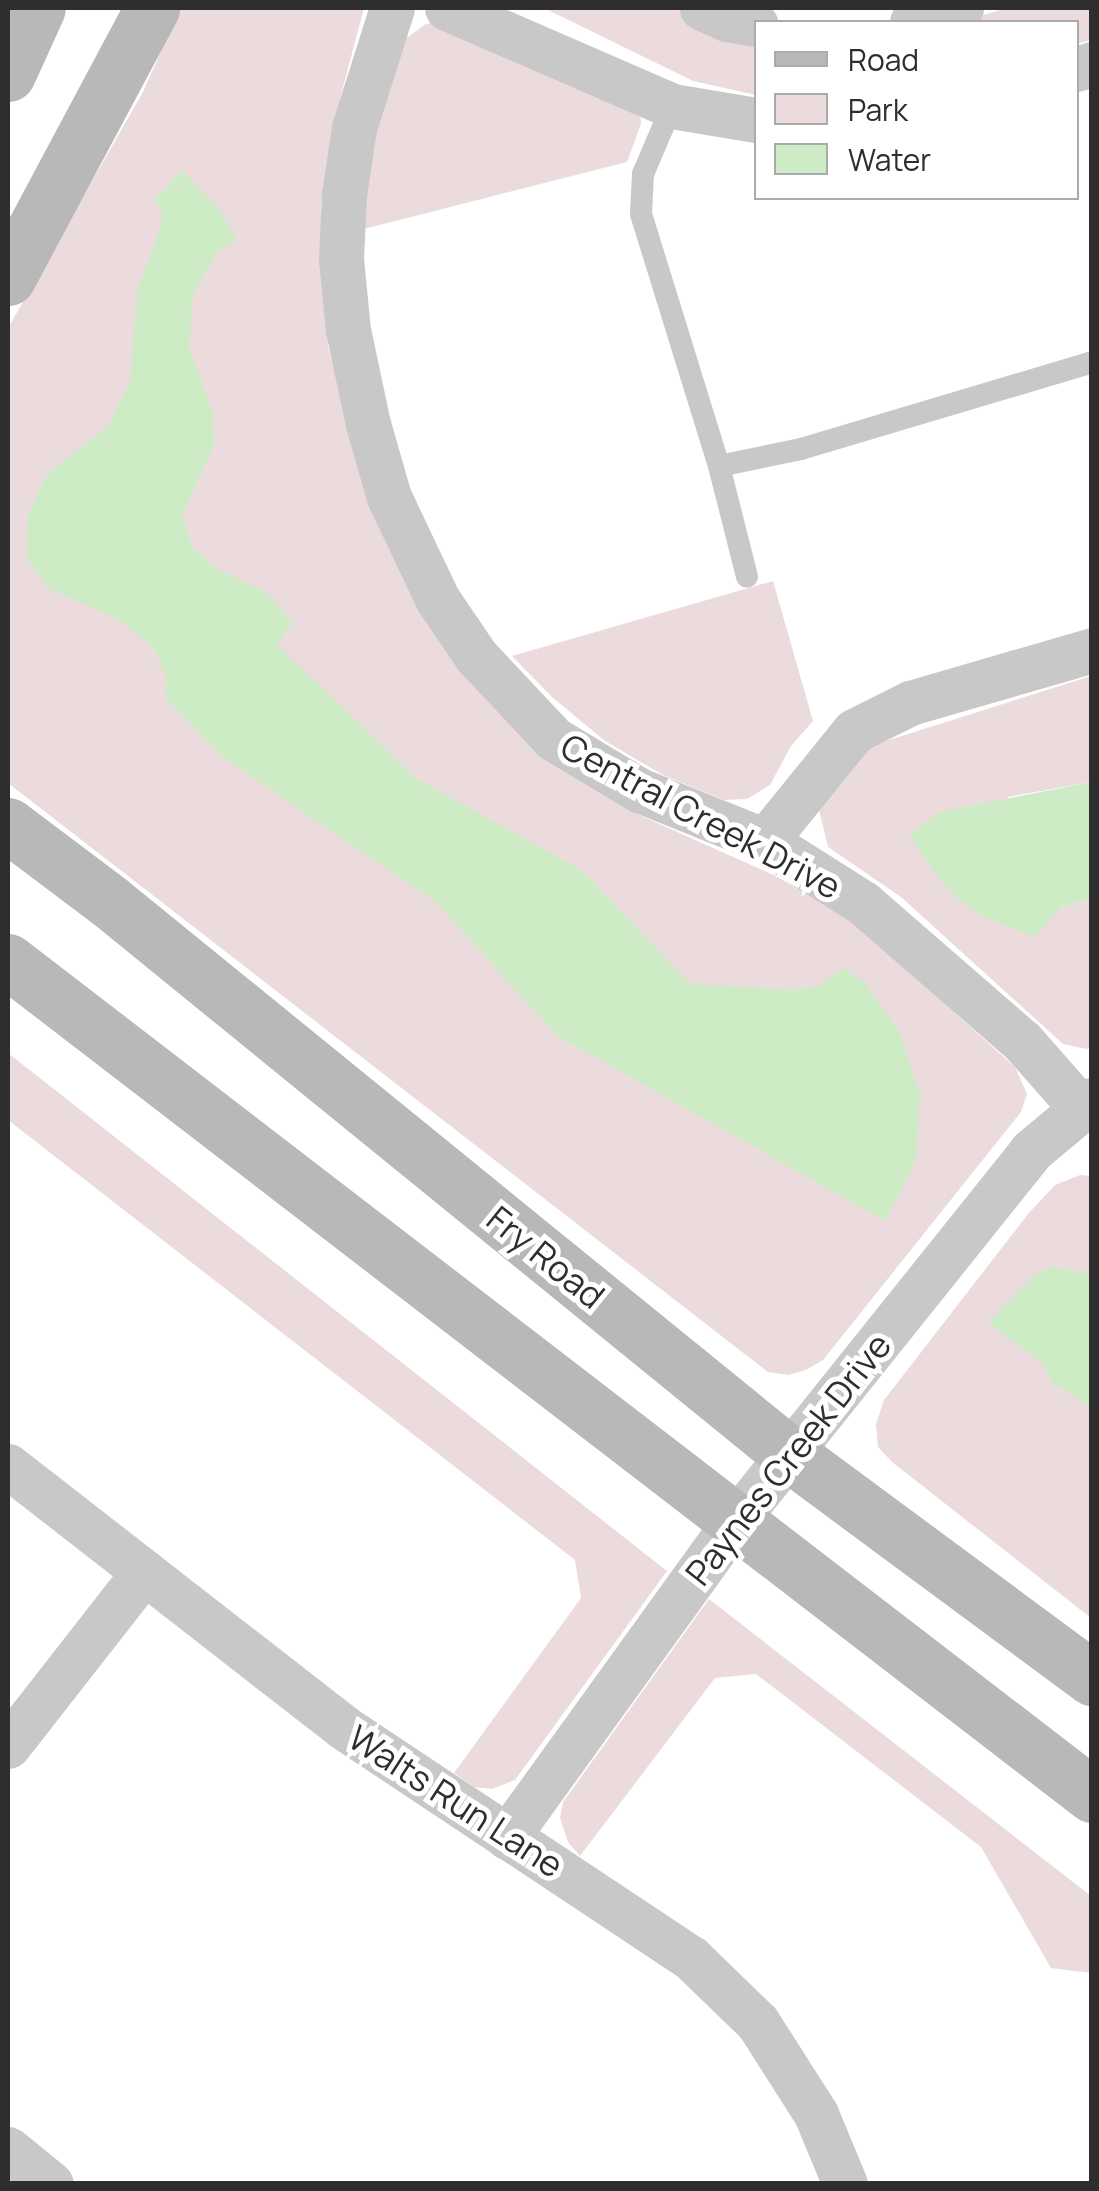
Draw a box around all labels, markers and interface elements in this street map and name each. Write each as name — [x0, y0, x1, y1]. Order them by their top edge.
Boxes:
legend — [754, 20, 1079, 200]
text: Road — [848, 39, 919, 80]
text: Park — [848, 89, 908, 130]
text: Water — [848, 139, 931, 180]
street label: Central Creek Drive — [554, 725, 848, 907]
street label: Fry Road — [479, 1197, 613, 1317]
street label: Paynes Creek Drive — [677, 1325, 899, 1593]
street label: Walts Run Lane — [341, 1716, 571, 1886]

